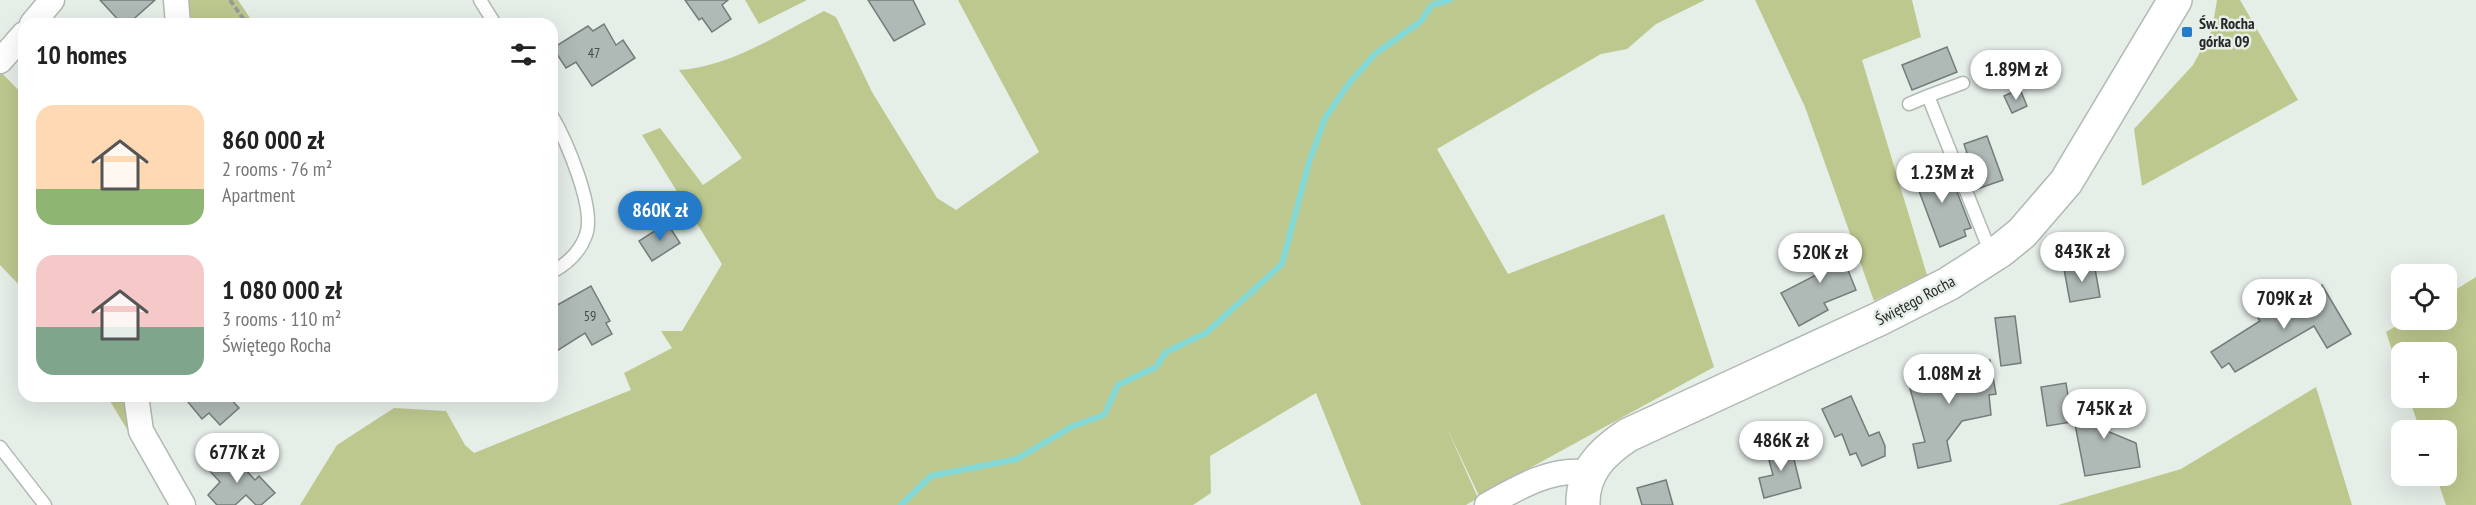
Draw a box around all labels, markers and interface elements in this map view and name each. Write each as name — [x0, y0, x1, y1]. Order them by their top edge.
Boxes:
place label: Św. Rocha górka 09 — [2199, 13, 2255, 51]
marker: Św. Rocha górka 09 — [2180, 25, 2194, 39]
text: 10 homes — [36, 38, 127, 71]
icon: filters — [507, 38, 540, 71]
house number: 47 — [588, 44, 600, 62]
pin: 1.89M zł — [1954, 50, 2078, 101]
text: 1.89M zł — [1984, 56, 2048, 82]
text: 860 000 zł — [222, 123, 324, 156]
icon: home — [84, 129, 156, 201]
pin: 1.23M zł — [1880, 153, 2004, 204]
text: 2 rooms · 76 m² — [222, 156, 332, 182]
text: 1.23M zł — [1910, 159, 1974, 185]
text: Apartment — [222, 182, 295, 208]
pin: 860K zł — [605, 191, 715, 242]
text: 860K zł — [632, 197, 688, 223]
pin: 843K zł — [2027, 232, 2137, 283]
pin: 520K zł — [1765, 233, 1875, 284]
text: 843K zł — [2054, 238, 2110, 264]
text: 520K zł — [1792, 239, 1848, 265]
map controls — [2391, 264, 2457, 486]
button: locate — [2391, 264, 2457, 330]
street label: Świętego Rocha — [1872, 271, 1958, 329]
text: 1 080 000 zł — [222, 273, 342, 306]
icon: home — [84, 279, 156, 351]
pin: 709K zł — [2229, 279, 2339, 330]
text: 709K zł — [2256, 285, 2312, 311]
text: 3 rooms · 110 m² — [222, 306, 341, 332]
house number: 59 — [584, 307, 596, 325]
text: Świętego Rocha — [222, 332, 331, 358]
button: + — [2391, 342, 2457, 408]
pin: 1.08M zł — [1887, 354, 2011, 405]
text: 1.08M zł — [1917, 360, 1981, 386]
pin: 745K zł — [2049, 389, 2159, 440]
text: 745K zł — [2076, 395, 2132, 421]
button: − — [2391, 420, 2457, 486]
pin: 486K zł — [1726, 421, 1836, 472]
text: 486K zł — [1753, 427, 1809, 453]
pin: 677K zł — [182, 433, 292, 484]
text: 677K zł — [209, 439, 265, 465]

